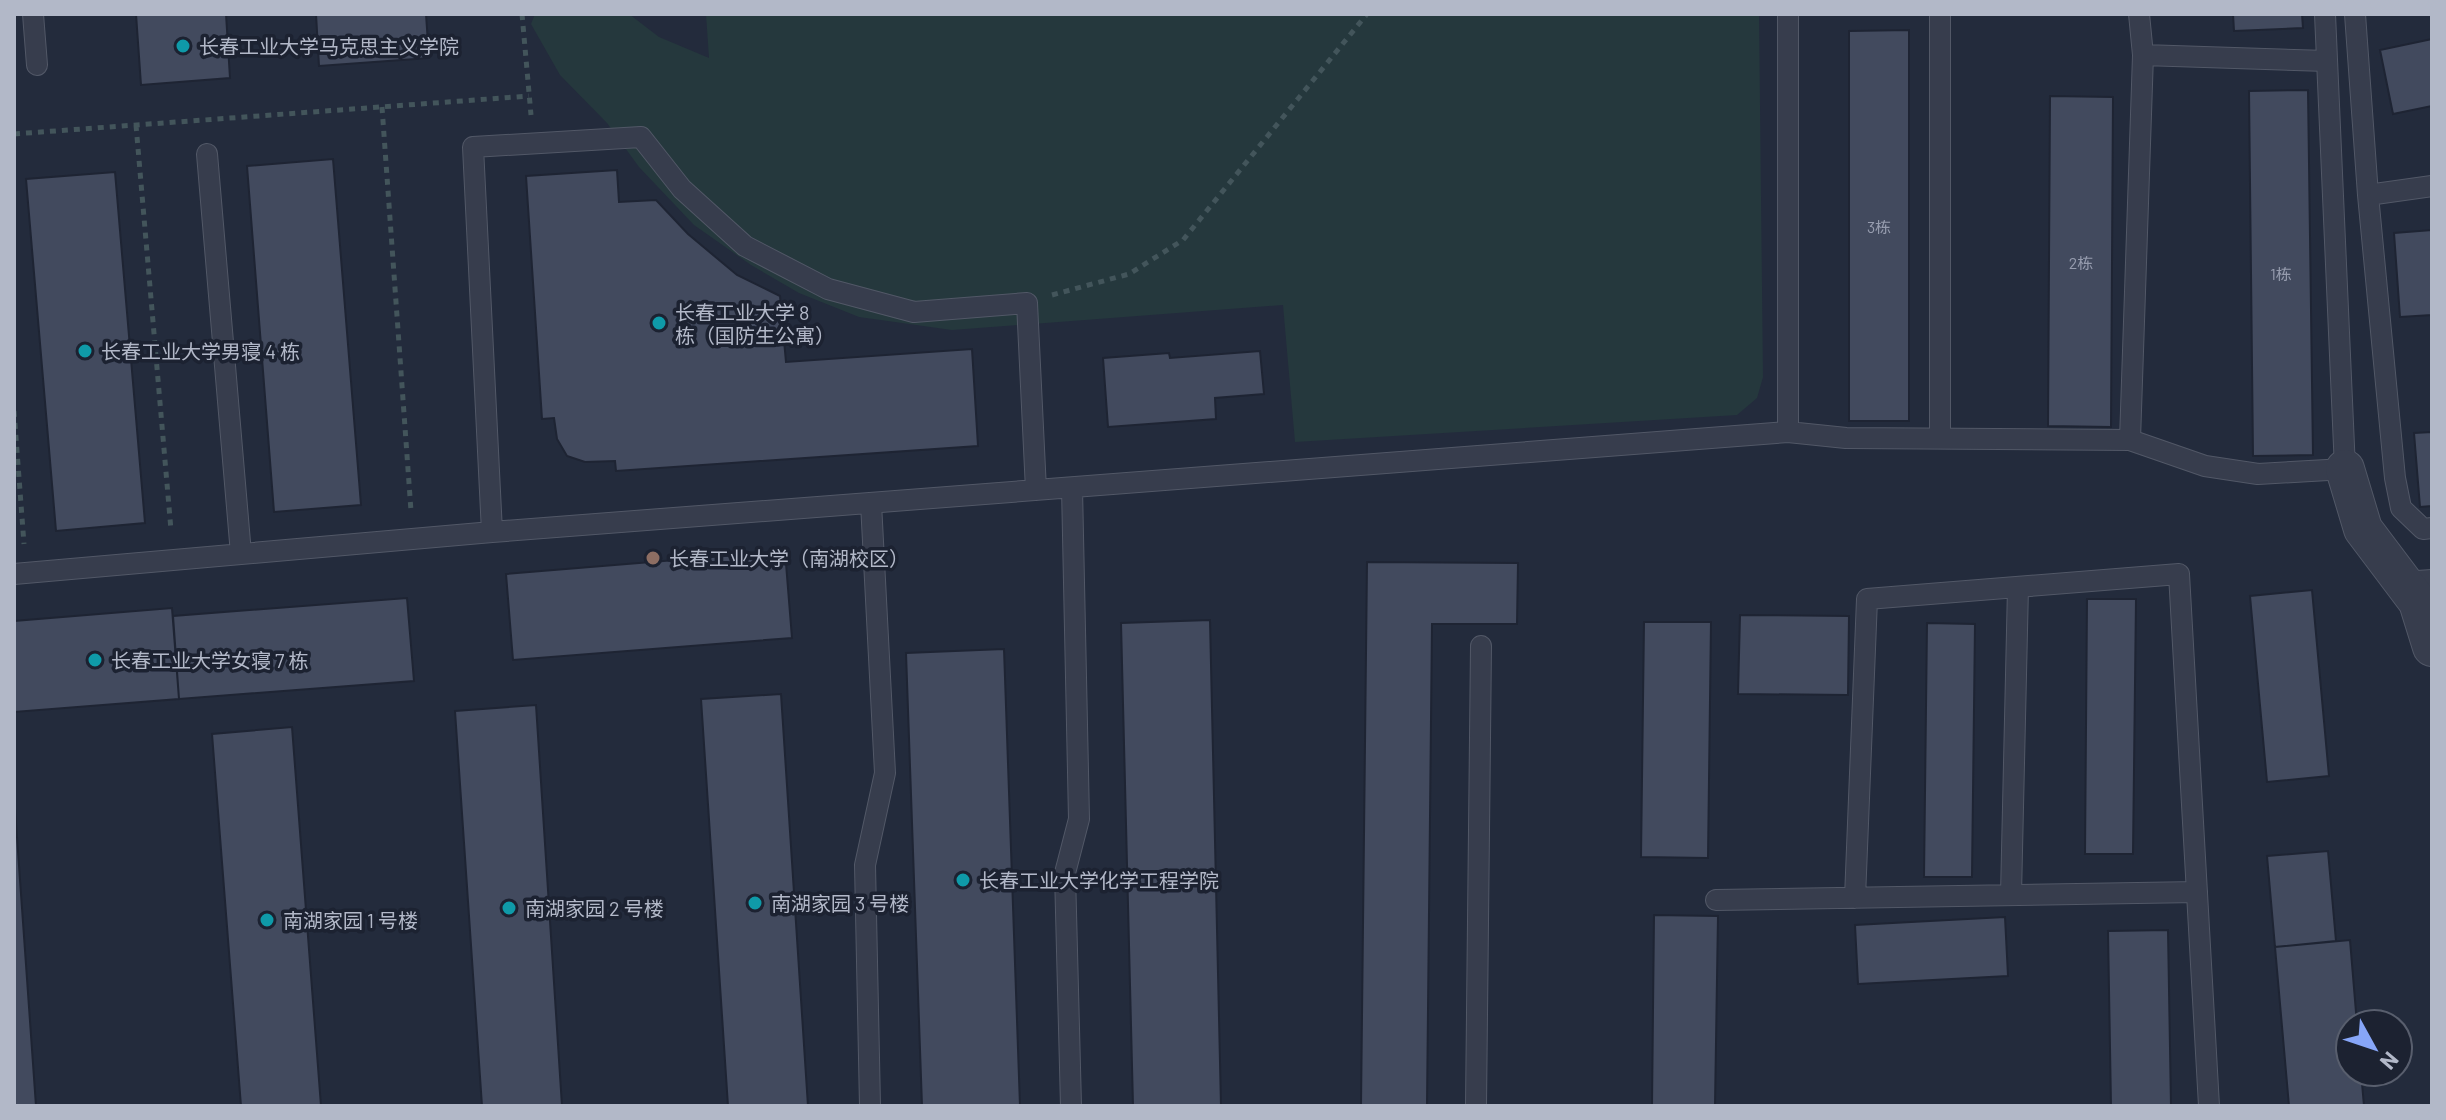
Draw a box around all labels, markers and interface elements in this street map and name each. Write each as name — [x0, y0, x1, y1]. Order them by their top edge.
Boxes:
place label: 长春工业大学马克思主义学院 — [199, 34, 459, 58]
marker: 长春工业大学马克思主义学院 — [174, 37, 192, 55]
house number: 3栋 — [1867, 217, 1891, 236]
house number: 2栋 — [2069, 253, 2093, 272]
house number: 1栋 — [2270, 264, 2292, 283]
place label: 长春工业大学 8 栋（国防生公寓） — [675, 300, 835, 347]
marker: 长春工业大学 8 栋（国防生公寓） — [650, 314, 668, 332]
place label: 长春工业大学男寝 4 栋 — [101, 339, 300, 363]
marker: 长春工业大学男寝 4 栋 — [76, 342, 94, 360]
place label: 长春工业大学（南湖校区） — [669, 546, 909, 570]
marker: 长春工业大学（南湖校区） — [644, 549, 662, 567]
place label: 长春工业大学女寝 7 栋 — [111, 648, 308, 672]
marker: 长春工业大学女寝 7 栋 — [86, 651, 104, 669]
place label: 长春工业大学化学工程学院 — [979, 868, 1219, 892]
marker: 长春工业大学化学工程学院 — [954, 871, 972, 889]
place label: 南湖家园 3 号楼 — [771, 891, 909, 915]
marker: 南湖家园 3 号楼 — [746, 894, 764, 912]
place label: 南湖家园 2 号楼 — [525, 896, 664, 920]
marker: 南湖家园 2 号楼 — [500, 899, 518, 917]
place label: 南湖家园 1 号楼 — [283, 908, 418, 932]
marker: 南湖家园 1 号楼 — [258, 911, 276, 929]
north arrow — [2334, 1008, 2414, 1088]
text: N — [2375, 1048, 2405, 1075]

